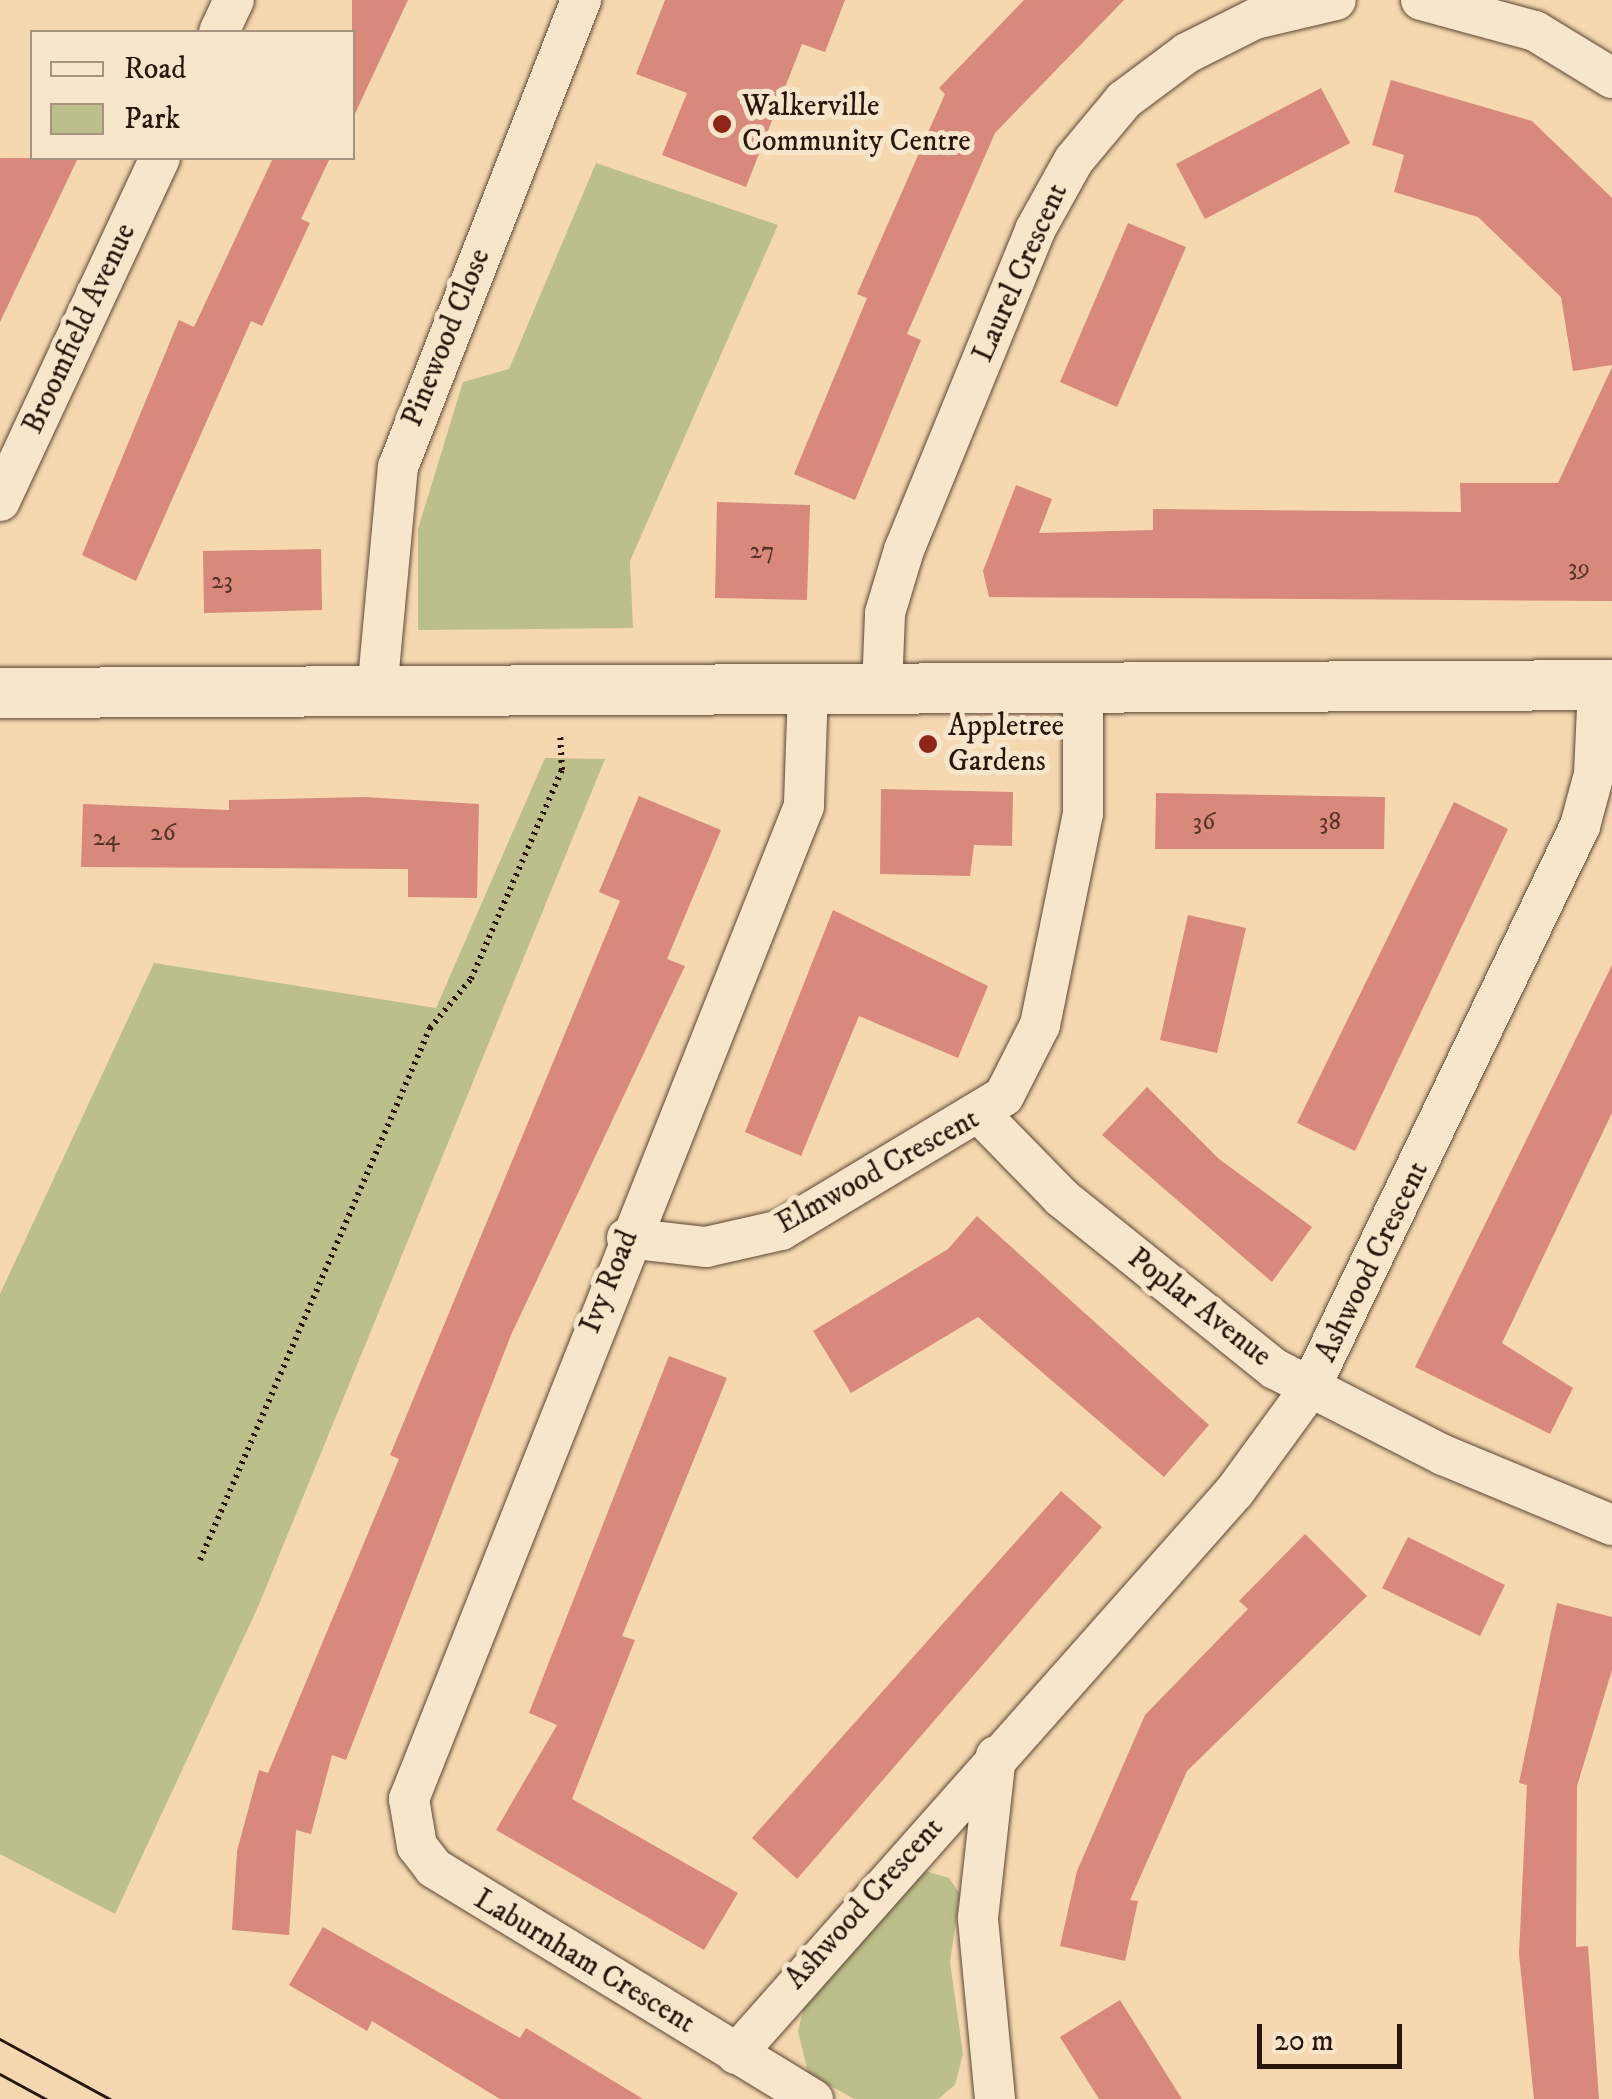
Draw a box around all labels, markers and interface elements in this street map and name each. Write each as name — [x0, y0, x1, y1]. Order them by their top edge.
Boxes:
legend — [30, 30, 355, 160]
text: Road — [124, 51, 186, 88]
place label: Walkerville Community Centre — [742, 89, 971, 160]
text: Park — [124, 101, 180, 138]
marker: Walkerville Community Centre — [711, 113, 733, 135]
street label: Laurel Crescent — [966, 178, 1076, 368]
street label: Broomfield Avenue — [16, 218, 144, 440]
street label: Pinewood Close — [395, 244, 499, 432]
house number: 27 — [750, 536, 774, 566]
house number: 39 — [1568, 553, 1590, 583]
house number: 23 — [211, 566, 233, 596]
place label: Appletree Gardens — [948, 709, 1064, 780]
marker: Appletree Gardens — [917, 733, 939, 755]
house number: 36 — [1193, 807, 1215, 837]
house number: 38 — [1319, 807, 1341, 837]
house number: 26 — [150, 818, 176, 848]
house number: 24 — [93, 823, 119, 853]
street label: Elmwood Crescent — [770, 1101, 986, 1243]
street label: Ashwood Crescent — [1309, 1156, 1437, 1368]
street label: Ivy Road — [573, 1225, 647, 1339]
street label: Poplar Avenue — [1120, 1241, 1278, 1375]
street label: Ashwood Crescent — [779, 1811, 951, 1997]
street label: Laburnham Crescent — [467, 1882, 701, 2042]
scale bar — [1262, 2004, 1407, 2066]
text: 20 m — [1274, 2023, 1334, 2060]

